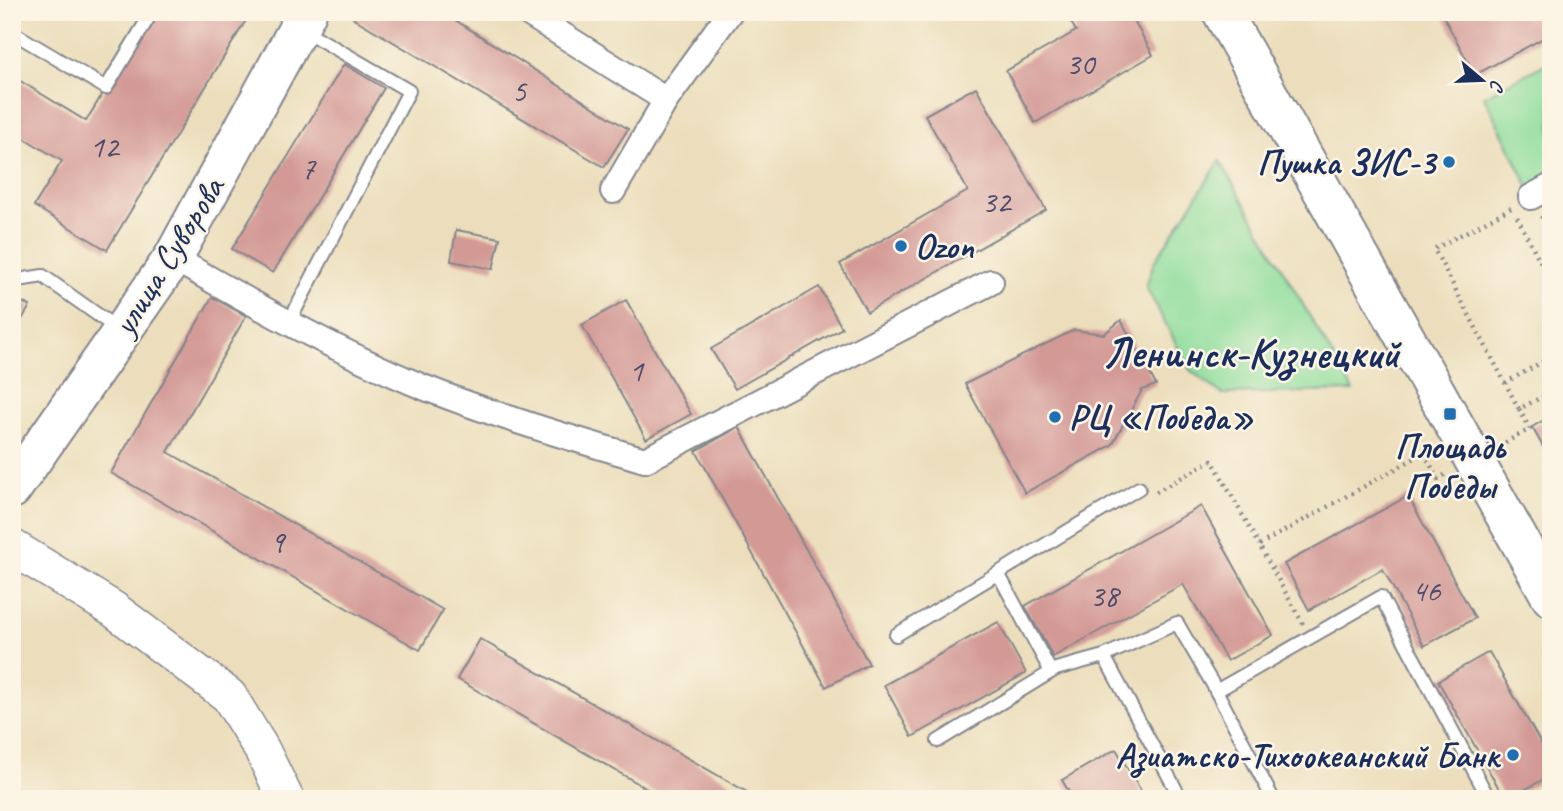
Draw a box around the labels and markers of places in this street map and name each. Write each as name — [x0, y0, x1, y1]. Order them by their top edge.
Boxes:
place label: Пушка ЗИС-3 — [1257, 140, 1438, 185]
marker: Пушка ЗИС-3 — [1441, 154, 1457, 170]
place label: Ozon — [915, 224, 974, 269]
marker: Ozon — [893, 238, 909, 254]
place label: РЦ «Победа» — [1069, 395, 1254, 440]
marker: Площадь Победы — [1442, 406, 1458, 422]
marker: РЦ «Победа» — [1047, 409, 1063, 425]
place label: Площадь Победы — [1395, 424, 1507, 509]
place label: Азиатско-Тихоокеанский Банк — [1116, 733, 1502, 778]
marker: Азиатско-Тихоокеанский Банк — [1505, 747, 1521, 763]

